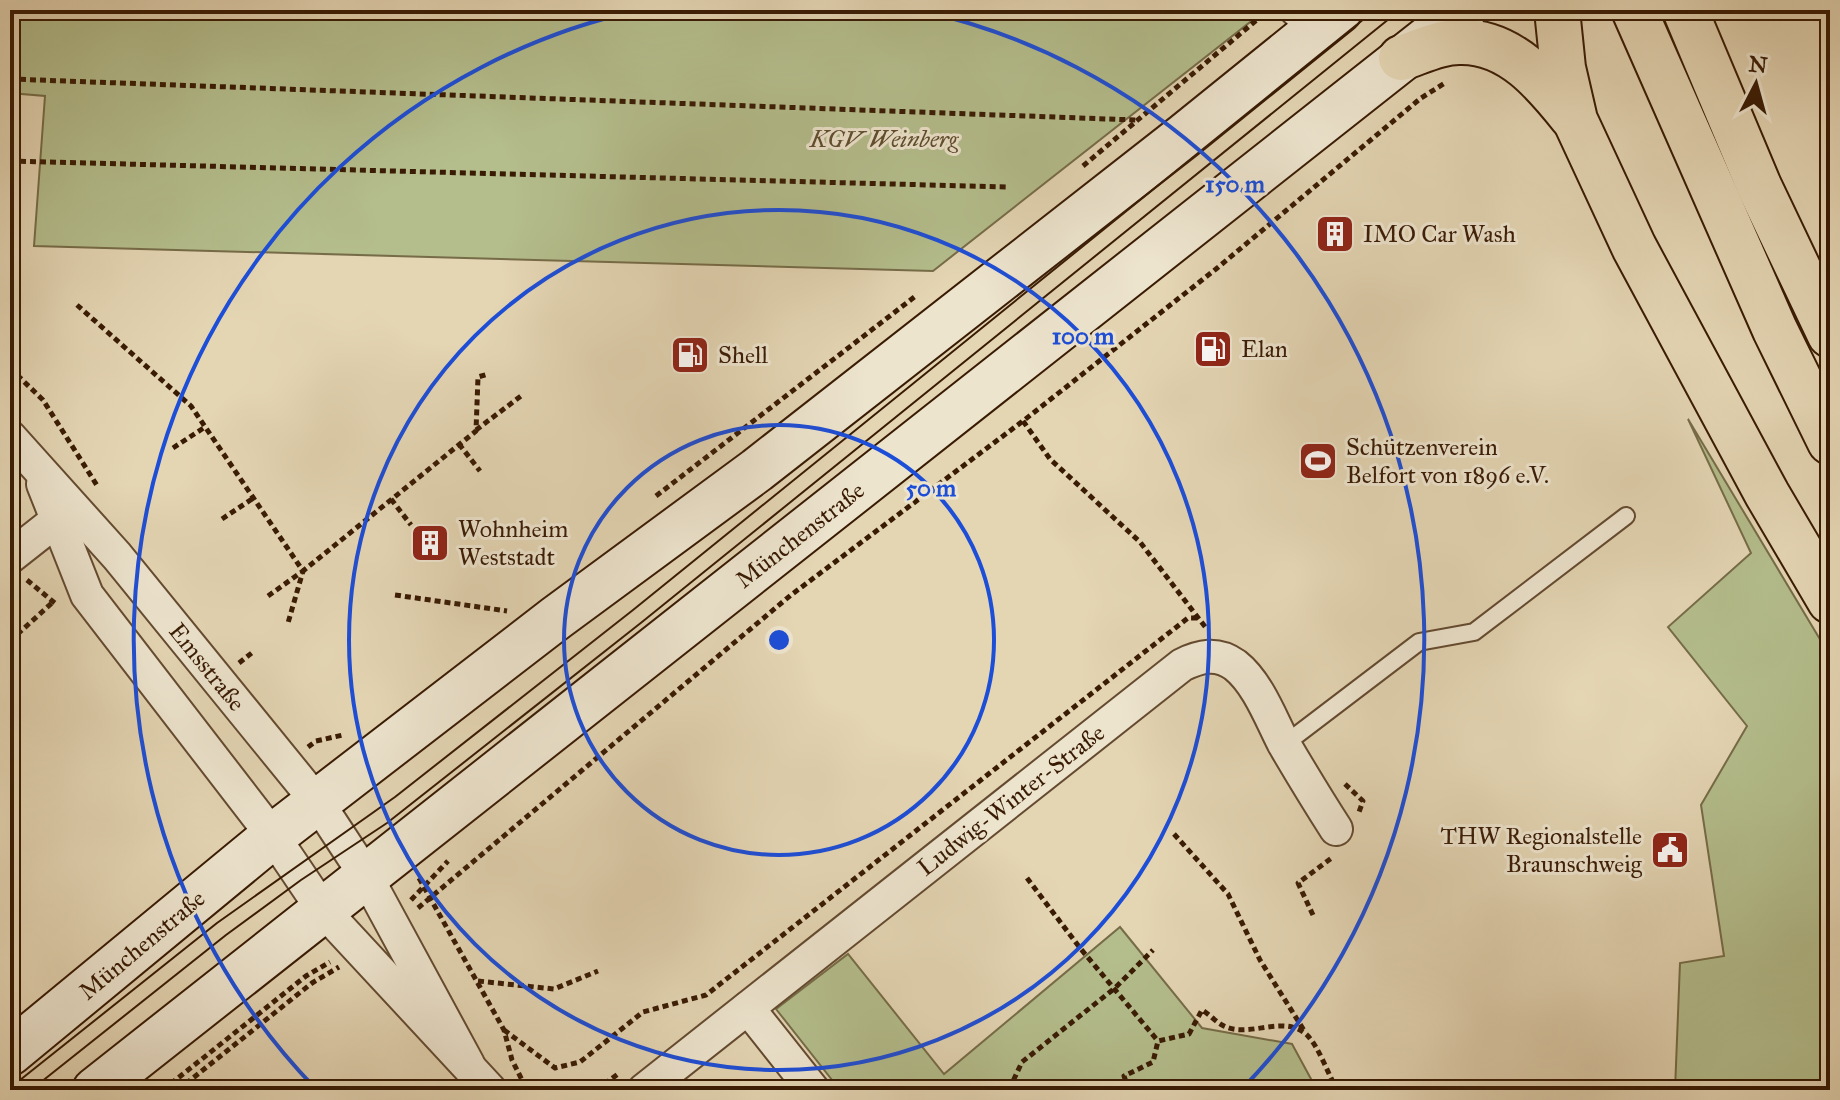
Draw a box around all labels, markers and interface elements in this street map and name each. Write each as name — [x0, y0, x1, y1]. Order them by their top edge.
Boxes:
north arrow — [1716, 44, 1796, 124]
text: N — [1747, 50, 1769, 79]
park label: KGV Weinberg — [809, 124, 960, 154]
text: 150 m — [1205, 169, 1266, 199]
building icon: IMO Car Wash — [1314, 213, 1356, 255]
place label: IMO Car Wash — [1363, 219, 1516, 249]
text: 100 m — [1052, 321, 1115, 351]
fuel station icon: Elan — [1192, 328, 1234, 370]
fuel station icon: Shell — [669, 334, 711, 376]
place label: Elan — [1241, 334, 1288, 364]
place label: Shell — [718, 340, 769, 370]
place label: Schützenverein Belfort von 1896 e.V. — [1346, 432, 1549, 490]
sports icon: Schützenverein Belfort von 1896 e.V. — [1297, 440, 1339, 482]
text: 50 m — [906, 473, 957, 503]
street label: Münchenstraße — [730, 475, 870, 595]
place label: Wohnheim Weststadt — [458, 514, 568, 572]
building icon: Wohnheim Weststadt — [409, 522, 451, 564]
street label: Emsstraße — [162, 617, 252, 717]
centre of rings — [765, 626, 793, 654]
street label: Ludwig-Winter-Straße — [911, 718, 1111, 882]
place label: THW Regionalstelle Braunschweig — [1440, 821, 1643, 879]
public building icon: THW Regionalstelle Braunschweig — [1649, 829, 1691, 871]
street label: Münchenstraße — [73, 884, 211, 1006]

